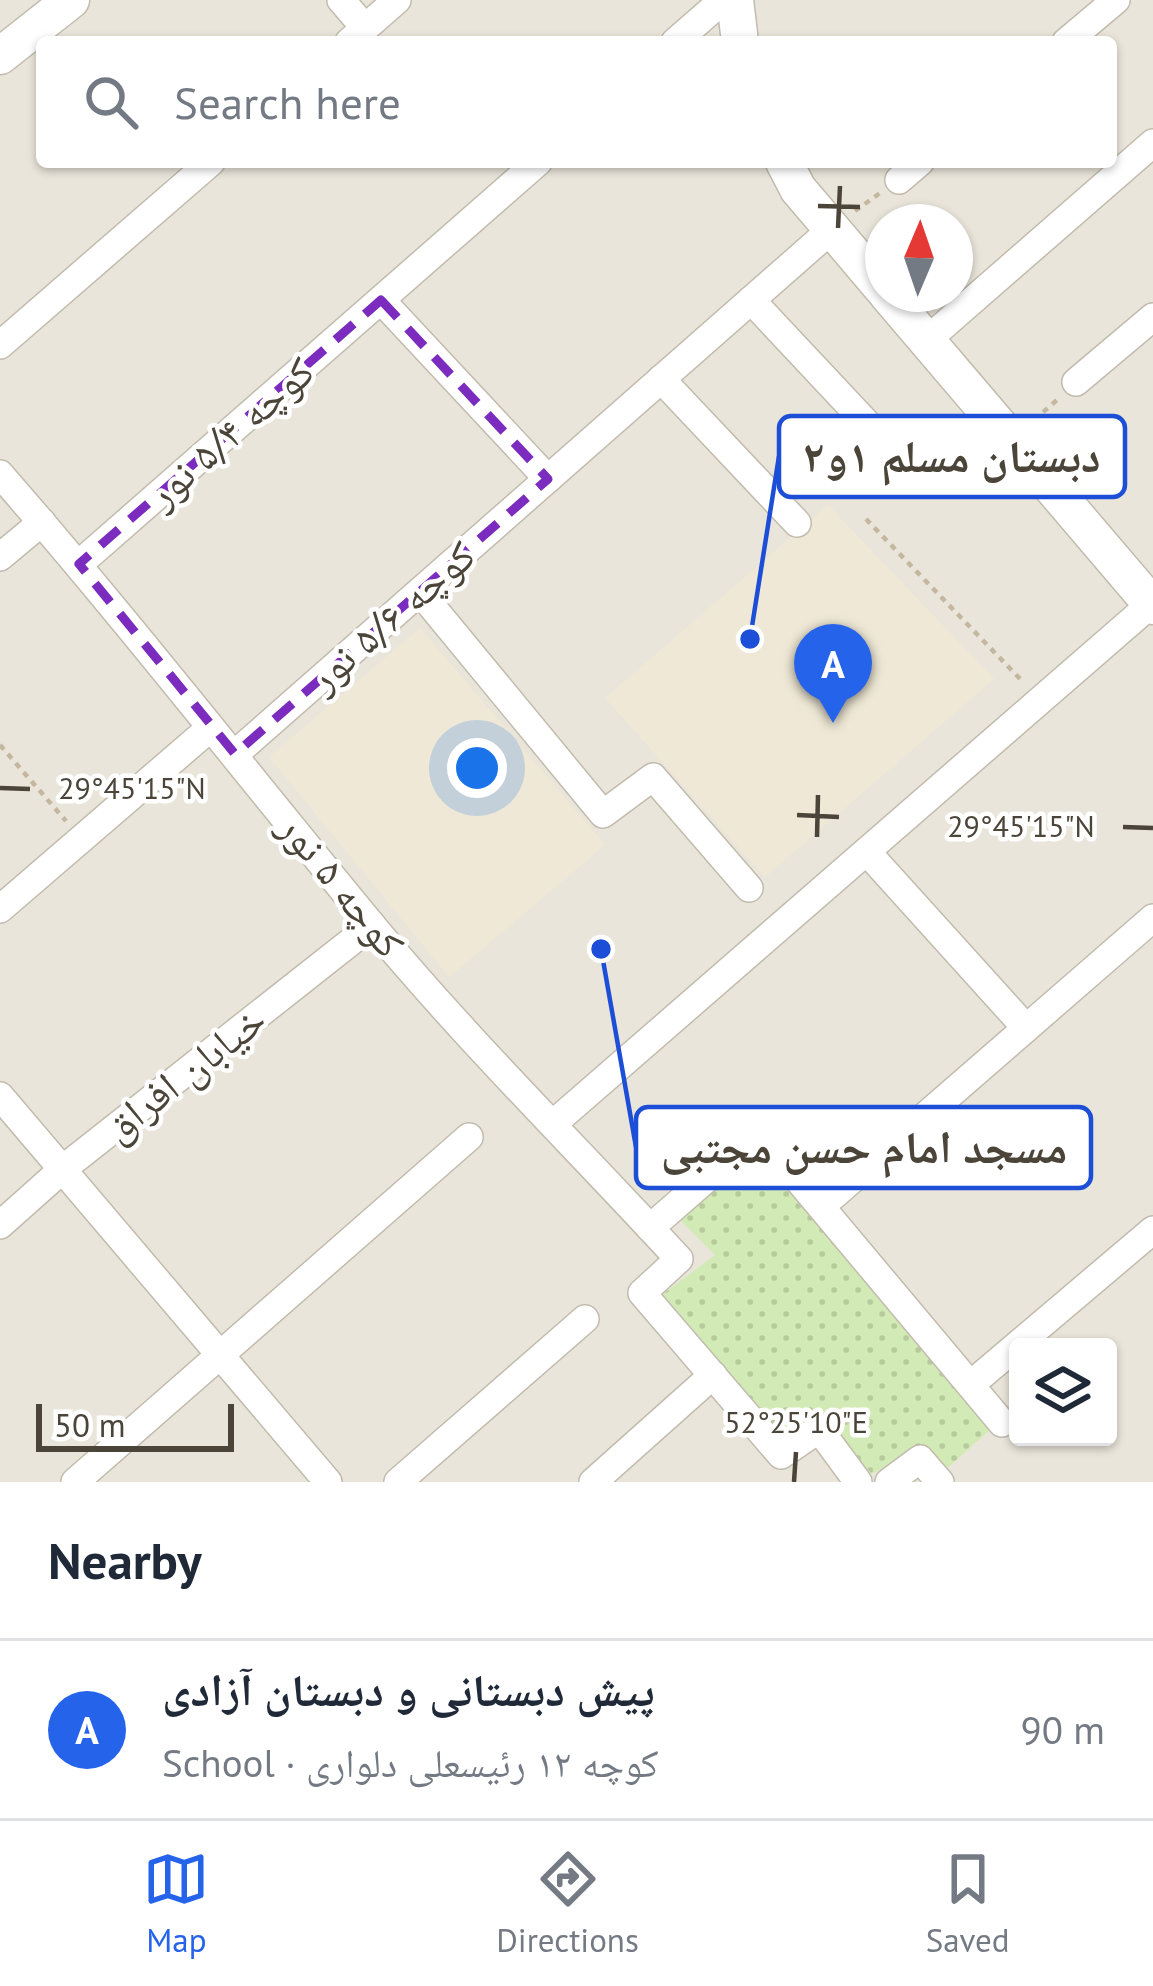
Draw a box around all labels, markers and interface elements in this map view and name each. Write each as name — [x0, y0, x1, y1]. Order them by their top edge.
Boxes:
search box — [36, 36, 1117, 168]
icon: search — [78, 69, 144, 135]
text: Search here — [174, 73, 401, 131]
north arrow — [865, 204, 973, 312]
street label: کوچه ۵/۴ نور — [133, 344, 325, 520]
callout: دبستان مسلم ۱و۲ — [779, 416, 1125, 497]
text: دبستان مسلم ۱و۲ — [803, 426, 1101, 486]
street label: کوچه ۵/۶ نور — [294, 528, 486, 704]
pin: A — [794, 624, 872, 723]
your location — [447, 738, 507, 798]
text: 29°45'15"N — [58, 768, 206, 807]
street label: کوچه ۵ نور — [266, 800, 418, 969]
text: 29°45'15"N — [947, 806, 1095, 845]
street label: خیابان افراق — [91, 992, 276, 1153]
callout: مسجد امام حسن مجتبی — [636, 1107, 1091, 1188]
text: مسجد امام حسن مجتبی — [661, 1117, 1067, 1178]
map controls — [1009, 1338, 1117, 1446]
button: layers — [1009, 1338, 1117, 1446]
scale bar — [36, 1398, 234, 1451]
text: 52°25'10"E — [724, 1402, 868, 1441]
text: 50 m — [54, 1403, 126, 1446]
text: Nearby — [48, 1527, 202, 1593]
text: پیش دبستانی و دبستان آزادی — [162, 1660, 655, 1718]
text: A — [75, 1704, 99, 1755]
text: 90 m — [1020, 1704, 1105, 1755]
text: School · کوچه ۱۲ رئیسعلی دلواری — [162, 1737, 659, 1788]
tab: Map — [143, 1846, 209, 1961]
tab: Directions — [496, 1846, 639, 1961]
tab: Saved — [926, 1846, 1010, 1961]

